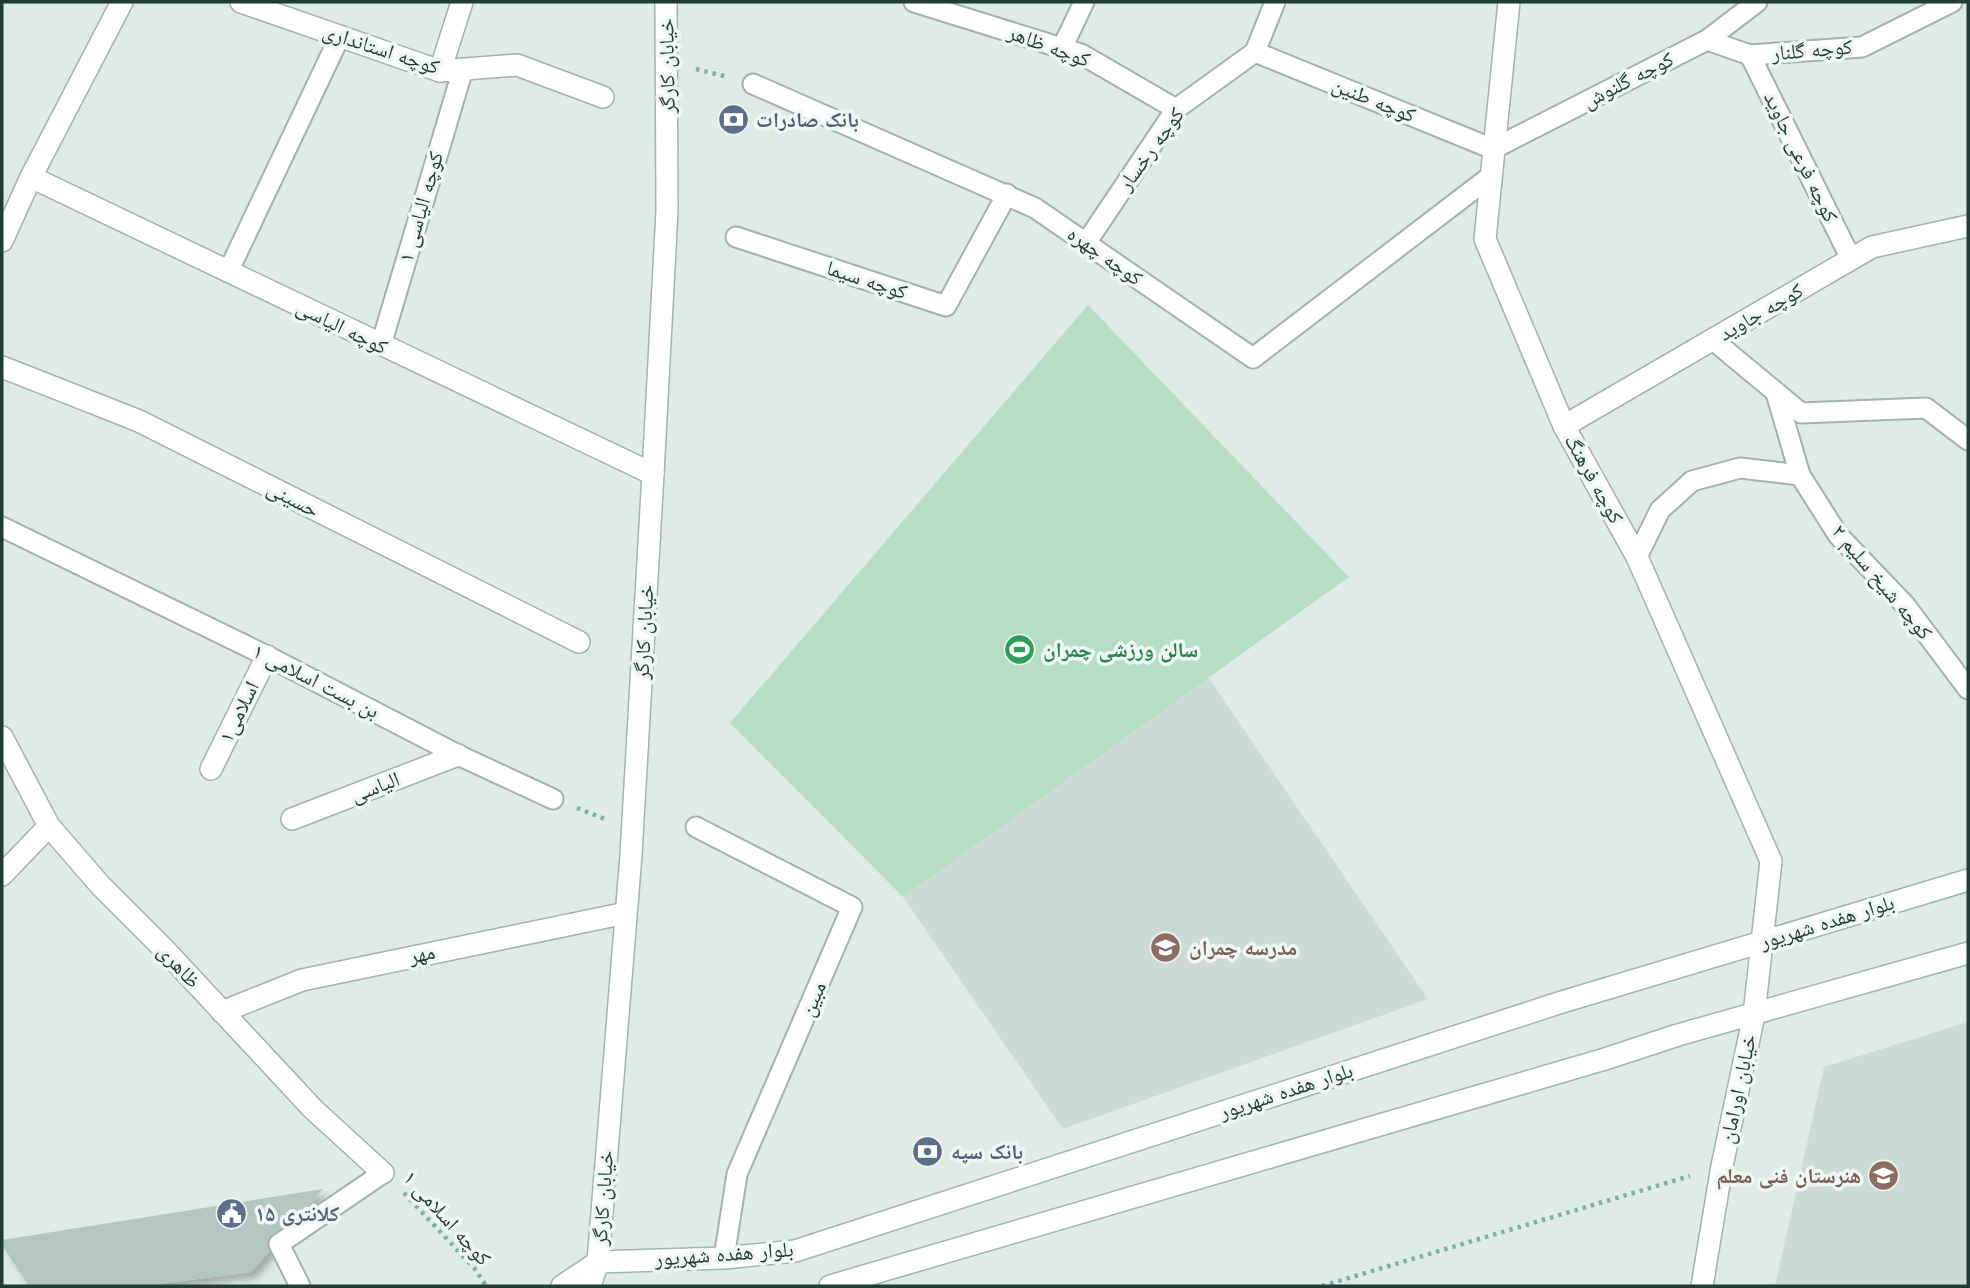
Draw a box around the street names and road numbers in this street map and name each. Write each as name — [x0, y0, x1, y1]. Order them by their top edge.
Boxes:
street label: کوچه استانداری — [319, 16, 444, 82]
street label: کوچه ظاهر — [1003, 17, 1095, 75]
street label: خیابان کارگر — [651, 18, 683, 115]
street label: کوچه گلنار — [1769, 31, 1854, 69]
street label: کوچه گلنوش — [1577, 44, 1679, 116]
street label: کوچه طنین — [1328, 70, 1420, 130]
street label: کوچه فرعی جاوید — [1756, 87, 1846, 228]
street label: کوچه رخسار — [1110, 101, 1192, 198]
street label: کوچه الیاسی ۱ — [391, 148, 451, 266]
street label: کوچه چهره — [1061, 219, 1149, 293]
street label: کوچه سیما — [823, 253, 911, 307]
street label: کوچه جاوید — [1713, 276, 1809, 348]
street label: کوچه الیاسی — [291, 292, 393, 362]
street label: کوچه فرهنگ — [1557, 429, 1631, 529]
street label: حسینی — [262, 473, 324, 525]
street label: کوچه شیخ سلیم ۲ — [1825, 518, 1940, 647]
street label: خیابان کارگر — [626, 584, 661, 681]
street label: بن بست اسلامی ۱ — [247, 636, 385, 726]
street label: اسلامی۱ — [211, 676, 267, 748]
street label: الیاسی — [346, 764, 404, 810]
street label: بلوار هفده شهریور — [1755, 887, 1898, 957]
street label: ظاهری — [151, 937, 207, 995]
street label: مهر — [405, 937, 438, 972]
street label: مبین — [792, 977, 834, 1021]
street label: خیابان اورامان — [1712, 1032, 1764, 1146]
street label: بلوار هفده شهریور — [1214, 1055, 1357, 1127]
street label: خیابان کارگر — [585, 1149, 621, 1248]
street label: کوچه اسلامی ۱ — [396, 1164, 498, 1272]
street label: بلوار هفده شهریور — [653, 1234, 794, 1274]

